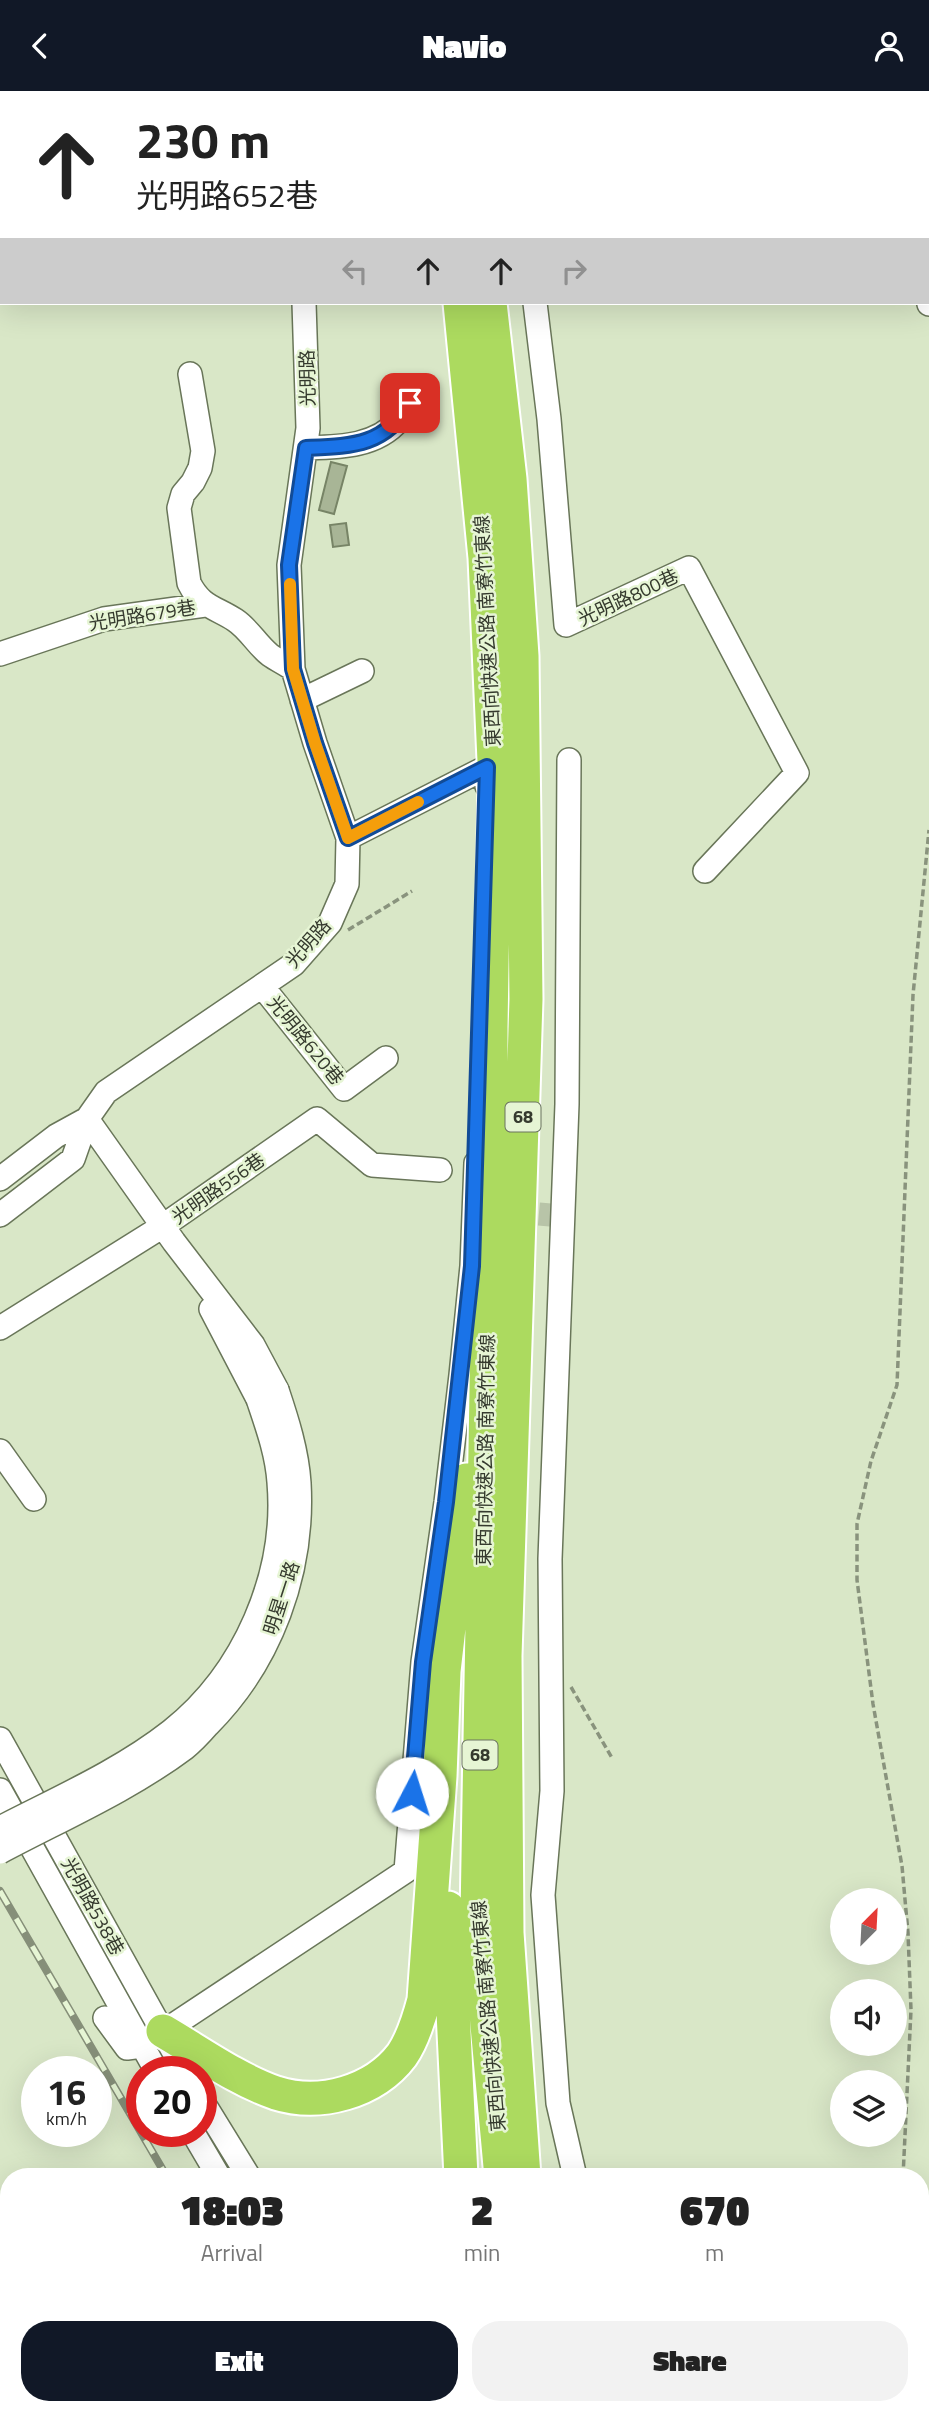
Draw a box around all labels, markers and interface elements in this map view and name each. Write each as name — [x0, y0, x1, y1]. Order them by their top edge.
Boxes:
text: Navio — [423, 22, 506, 70]
icon: back — [21, 27, 59, 65]
icon: person — [870, 27, 908, 65]
text: 230 m — [136, 102, 270, 177]
icon: ahead — [21, 119, 112, 210]
text: 光明路652巷 — [136, 171, 318, 219]
icon: left — [336, 252, 374, 290]
icon: ahead — [409, 252, 447, 290]
icon: ahead — [482, 252, 520, 290]
icon: right — [555, 252, 593, 290]
street label: 光明路 — [292, 349, 321, 407]
pin — [380, 373, 440, 433]
icon: arrive — [391, 384, 429, 422]
street label: 東西向快速公路 南寮竹東線 — [466, 514, 507, 748]
street label: 光明路800巷 — [573, 561, 683, 632]
street label: 光明路679巷 — [86, 592, 197, 637]
street label: 光明路 — [278, 912, 337, 974]
street label: 光明路620巷 — [261, 989, 352, 1091]
road number: 68 — [505, 1103, 540, 1132]
street label: 光明路556巷 — [165, 1145, 270, 1230]
street label: 東西向快速公路 南寮竹東線 — [468, 1334, 501, 1566]
street label: 明星一路 — [255, 1557, 306, 1638]
road number: 68 — [462, 1741, 498, 1770]
position arrow — [375, 1756, 449, 1830]
street label: 光明路538巷 — [55, 1852, 132, 1960]
north arrow — [830, 1888, 906, 1965]
map controls — [830, 1888, 907, 2147]
street label: 東西向快速公路 南寮竹東線 — [463, 1899, 512, 2133]
button: sound — [830, 1979, 907, 2056]
speed limit sign: 20 — [126, 2056, 217, 2147]
text: 16 — [47, 2065, 86, 2119]
button: layers — [830, 2070, 907, 2147]
text: km/h — [46, 2105, 87, 2132]
text: 18:03 — [180, 2177, 284, 2241]
text: 2 — [471, 2177, 494, 2241]
text: 670 — [680, 2177, 749, 2241]
text: Arrival — [201, 2235, 263, 2270]
text: min — [464, 2235, 500, 2270]
text: m — [705, 2235, 724, 2270]
button: Exit — [21, 2321, 458, 2401]
button: Share — [472, 2321, 908, 2401]

